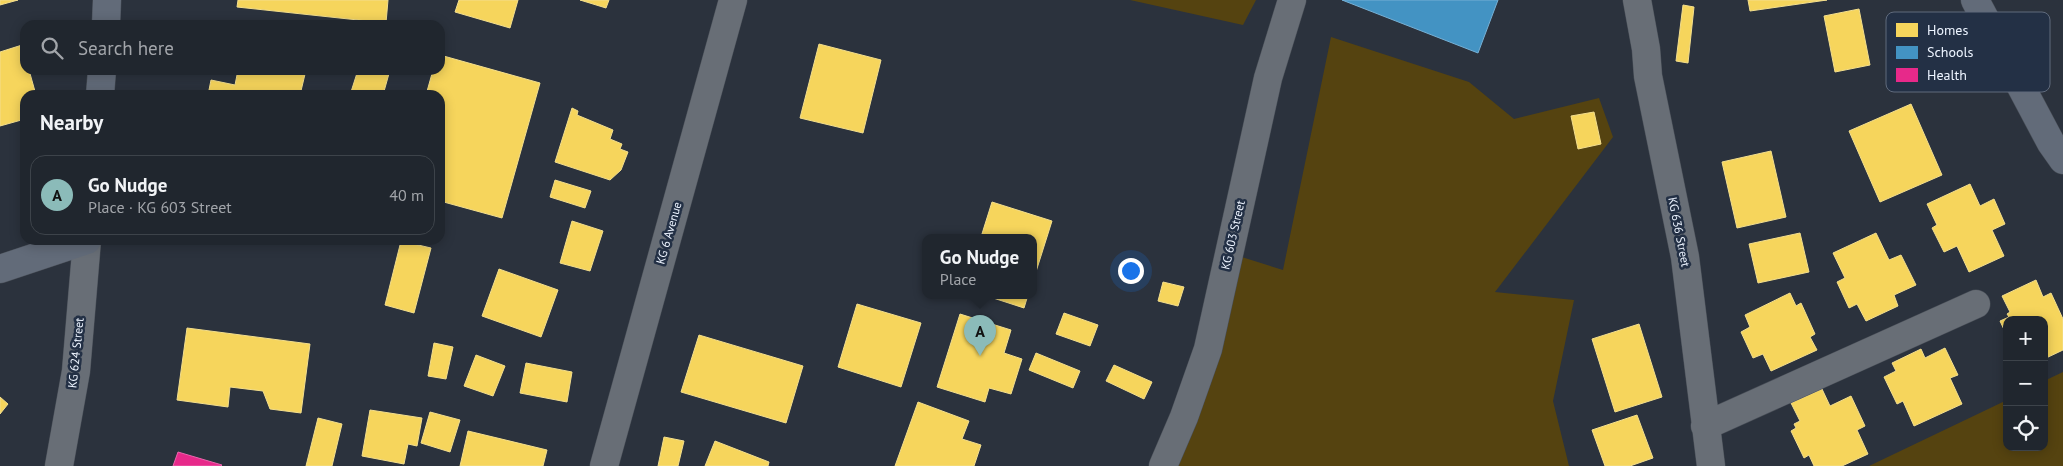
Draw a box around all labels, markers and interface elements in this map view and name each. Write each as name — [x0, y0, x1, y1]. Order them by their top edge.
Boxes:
legend — [1886, 12, 2050, 92]
search box — [20, 20, 445, 75]
text: Homes — [1927, 21, 1968, 39]
icon: search — [38, 34, 66, 62]
text: Search here — [78, 36, 174, 60]
text: Schools — [1927, 43, 1974, 61]
text: Health — [1927, 66, 1967, 84]
text: Nearby — [40, 109, 103, 136]
text: Go Nudge — [88, 173, 167, 197]
text: A — [52, 185, 62, 205]
text: 40 m — [389, 185, 424, 205]
street label: KG 636 Street — [1665, 196, 1694, 268]
text: Place · KG 603 Street — [88, 197, 232, 217]
street label: KG 603 Street — [1217, 199, 1248, 271]
street label: KG 6 Avenue — [652, 200, 685, 266]
popup — [922, 234, 1037, 299]
text: Go Nudge — [940, 245, 1019, 269]
your location — [1118, 258, 1144, 284]
text: Place — [940, 269, 976, 289]
pin: A — [964, 315, 996, 356]
map controls — [2003, 316, 2048, 451]
button: + — [2003, 316, 2048, 361]
street label: KG 624 Street — [64, 317, 87, 389]
button: − — [2003, 361, 2048, 406]
button: locate — [2003, 406, 2048, 451]

